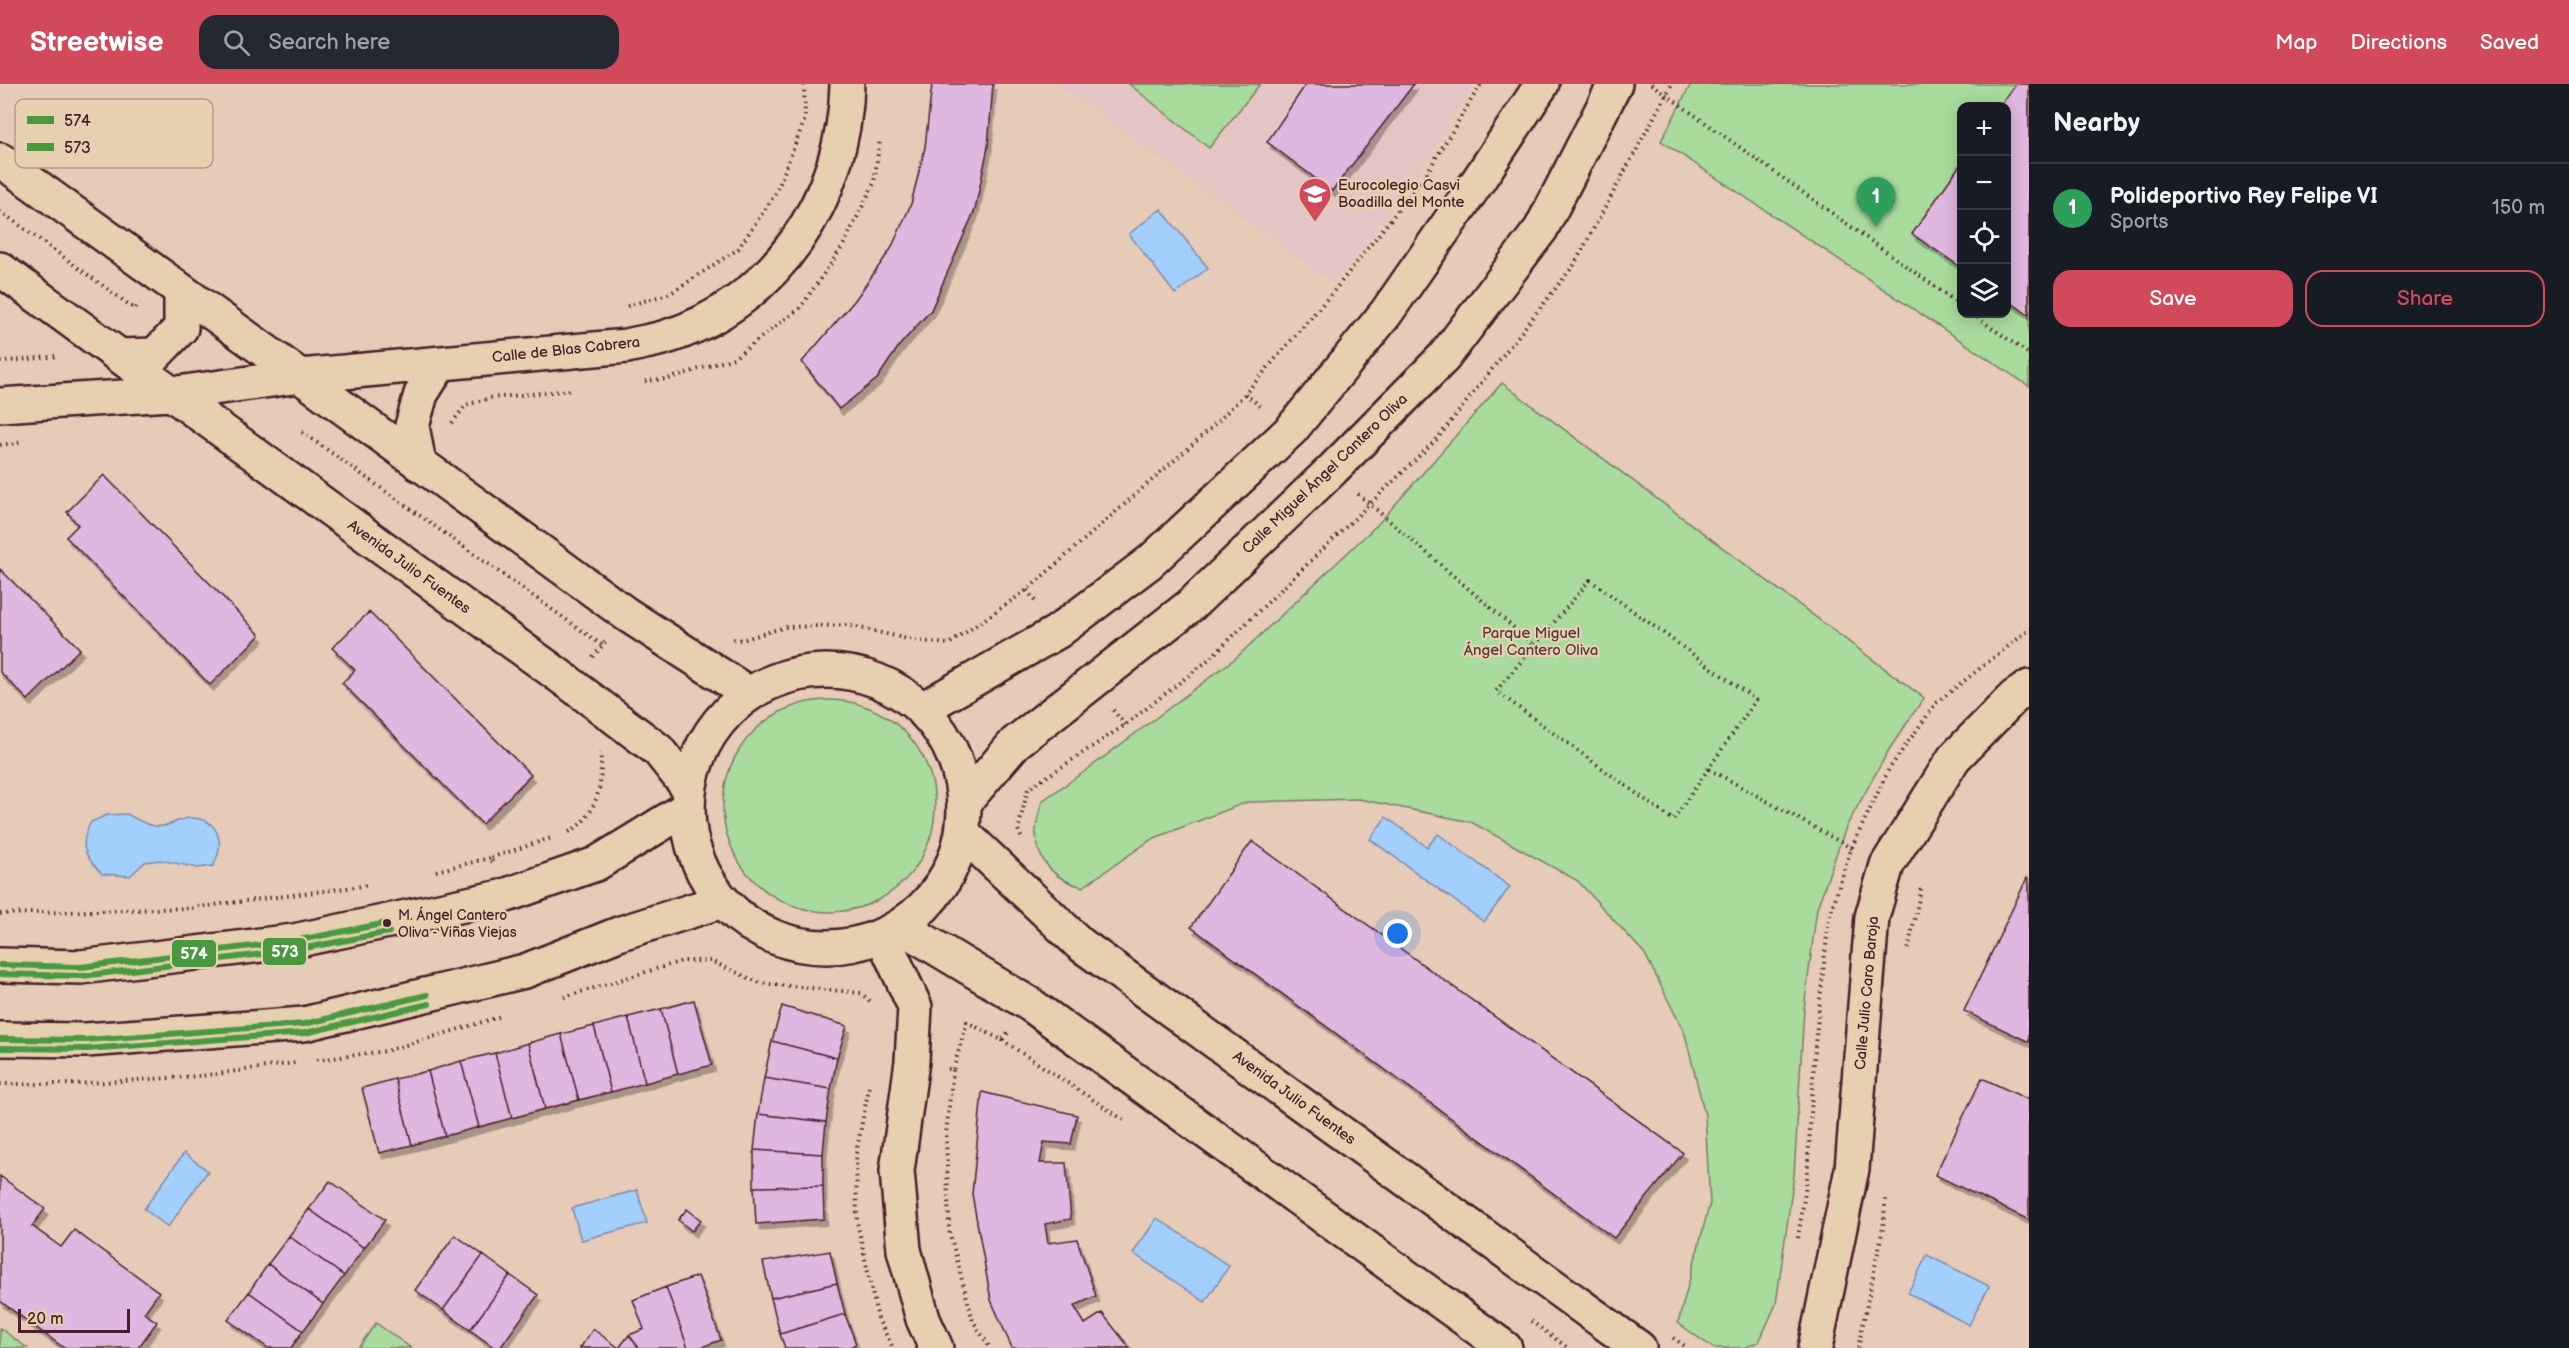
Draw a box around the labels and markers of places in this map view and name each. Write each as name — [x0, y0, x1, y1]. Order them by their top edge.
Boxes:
school or university icon: Eurocolegio Casvi Boadilla del Monte — [1297, 176, 1333, 223]
place label: Eurocolegio Casvi Boadilla del Monte — [1338, 176, 1464, 212]
pin: 1 — [1856, 178, 1896, 227]
place label: M. Ángel Cantero Oliva - Viñas Viejas — [398, 906, 517, 941]
marker: M. Ángel Cantero Oliva - Viñas Viejas — [381, 917, 393, 929]

